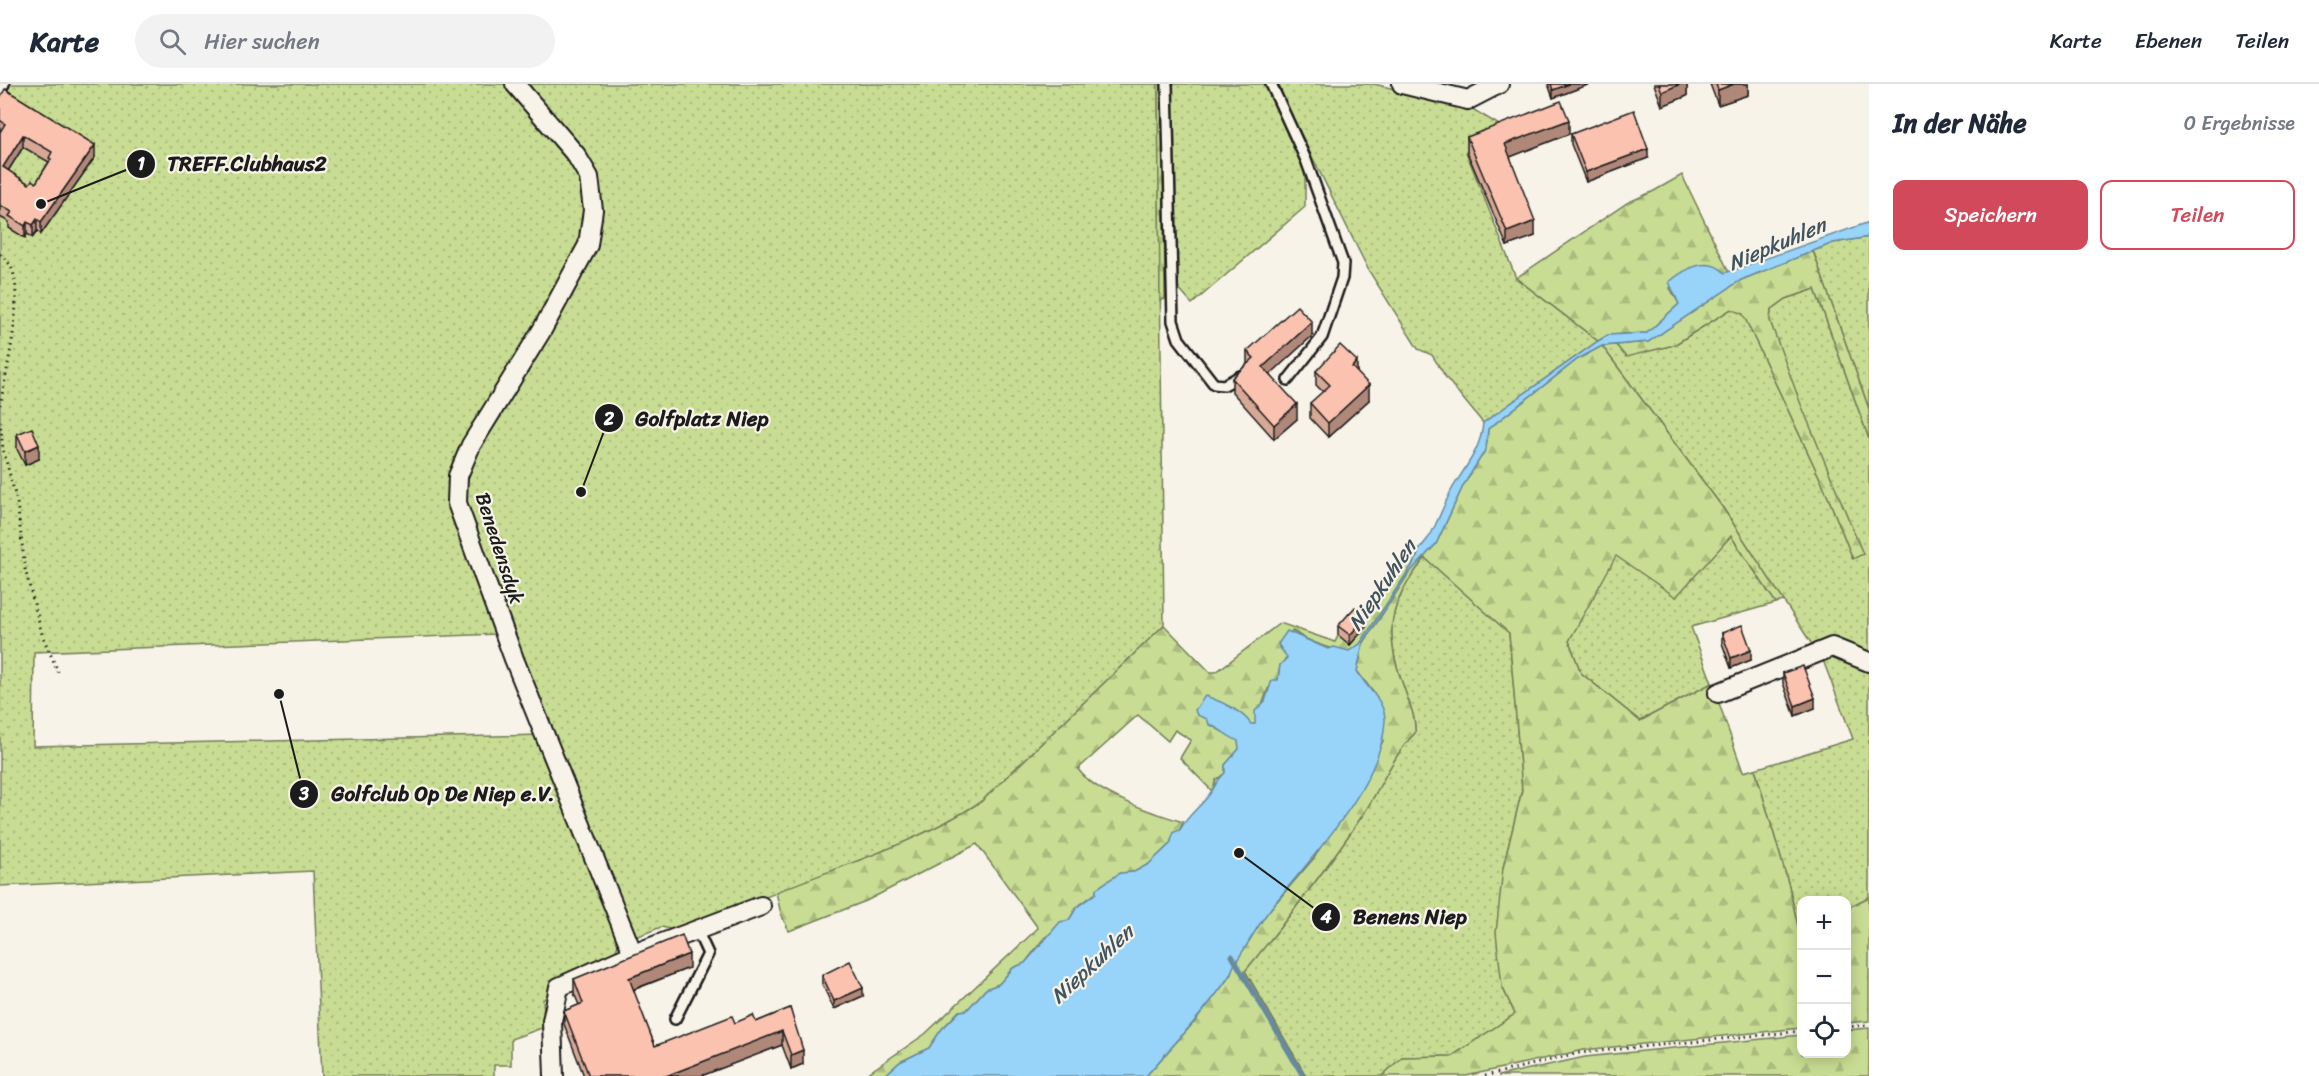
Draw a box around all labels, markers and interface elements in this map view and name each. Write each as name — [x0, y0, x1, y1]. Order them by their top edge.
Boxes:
search box — [135, 14, 555, 68]
text: Karte — [30, 17, 99, 66]
text: Hier suchen — [204, 22, 319, 61]
text: Karte — [2050, 22, 2102, 60]
text: Ebenen — [2135, 22, 2202, 60]
text: Teilen — [2235, 22, 2289, 60]
icon: search — [156, 25, 189, 58]
text: In der Nähe — [1893, 100, 2027, 146]
text: 0 Ergebnisse — [2183, 106, 2295, 141]
callout: TREFF.Clubhaus2 — [126, 144, 339, 183]
text: TREFF.Clubhaus2 — [167, 145, 327, 183]
text: 1 — [137, 148, 145, 180]
button: Speichern — [1893, 180, 2088, 250]
button: Teilen — [2100, 180, 2295, 250]
water label: Niepkuhlen — [1722, 205, 1835, 282]
callout: Golfplatz Niep — [594, 399, 781, 438]
text: Golfplatz Niep — [634, 400, 770, 438]
text: 2 — [603, 403, 615, 435]
street label: Benedensdyk — [465, 488, 534, 609]
water label: Niepkuhlen — [1337, 529, 1428, 639]
callout: Golfclub Op De Niep e.V. — [289, 774, 567, 813]
text: Golfclub Op De Niep e.V. — [330, 775, 555, 813]
text: 3 — [298, 778, 309, 810]
map controls — [1797, 896, 1851, 1058]
button: + — [1797, 896, 1851, 950]
callout: Benens Niep — [1311, 898, 1479, 937]
text: Benens Niep — [1353, 898, 1468, 936]
text: 4 — [1319, 901, 1332, 933]
water label: Niepkuhlen — [1041, 913, 1145, 1013]
button: − — [1797, 950, 1851, 1004]
button: locate — [1797, 1004, 1851, 1058]

